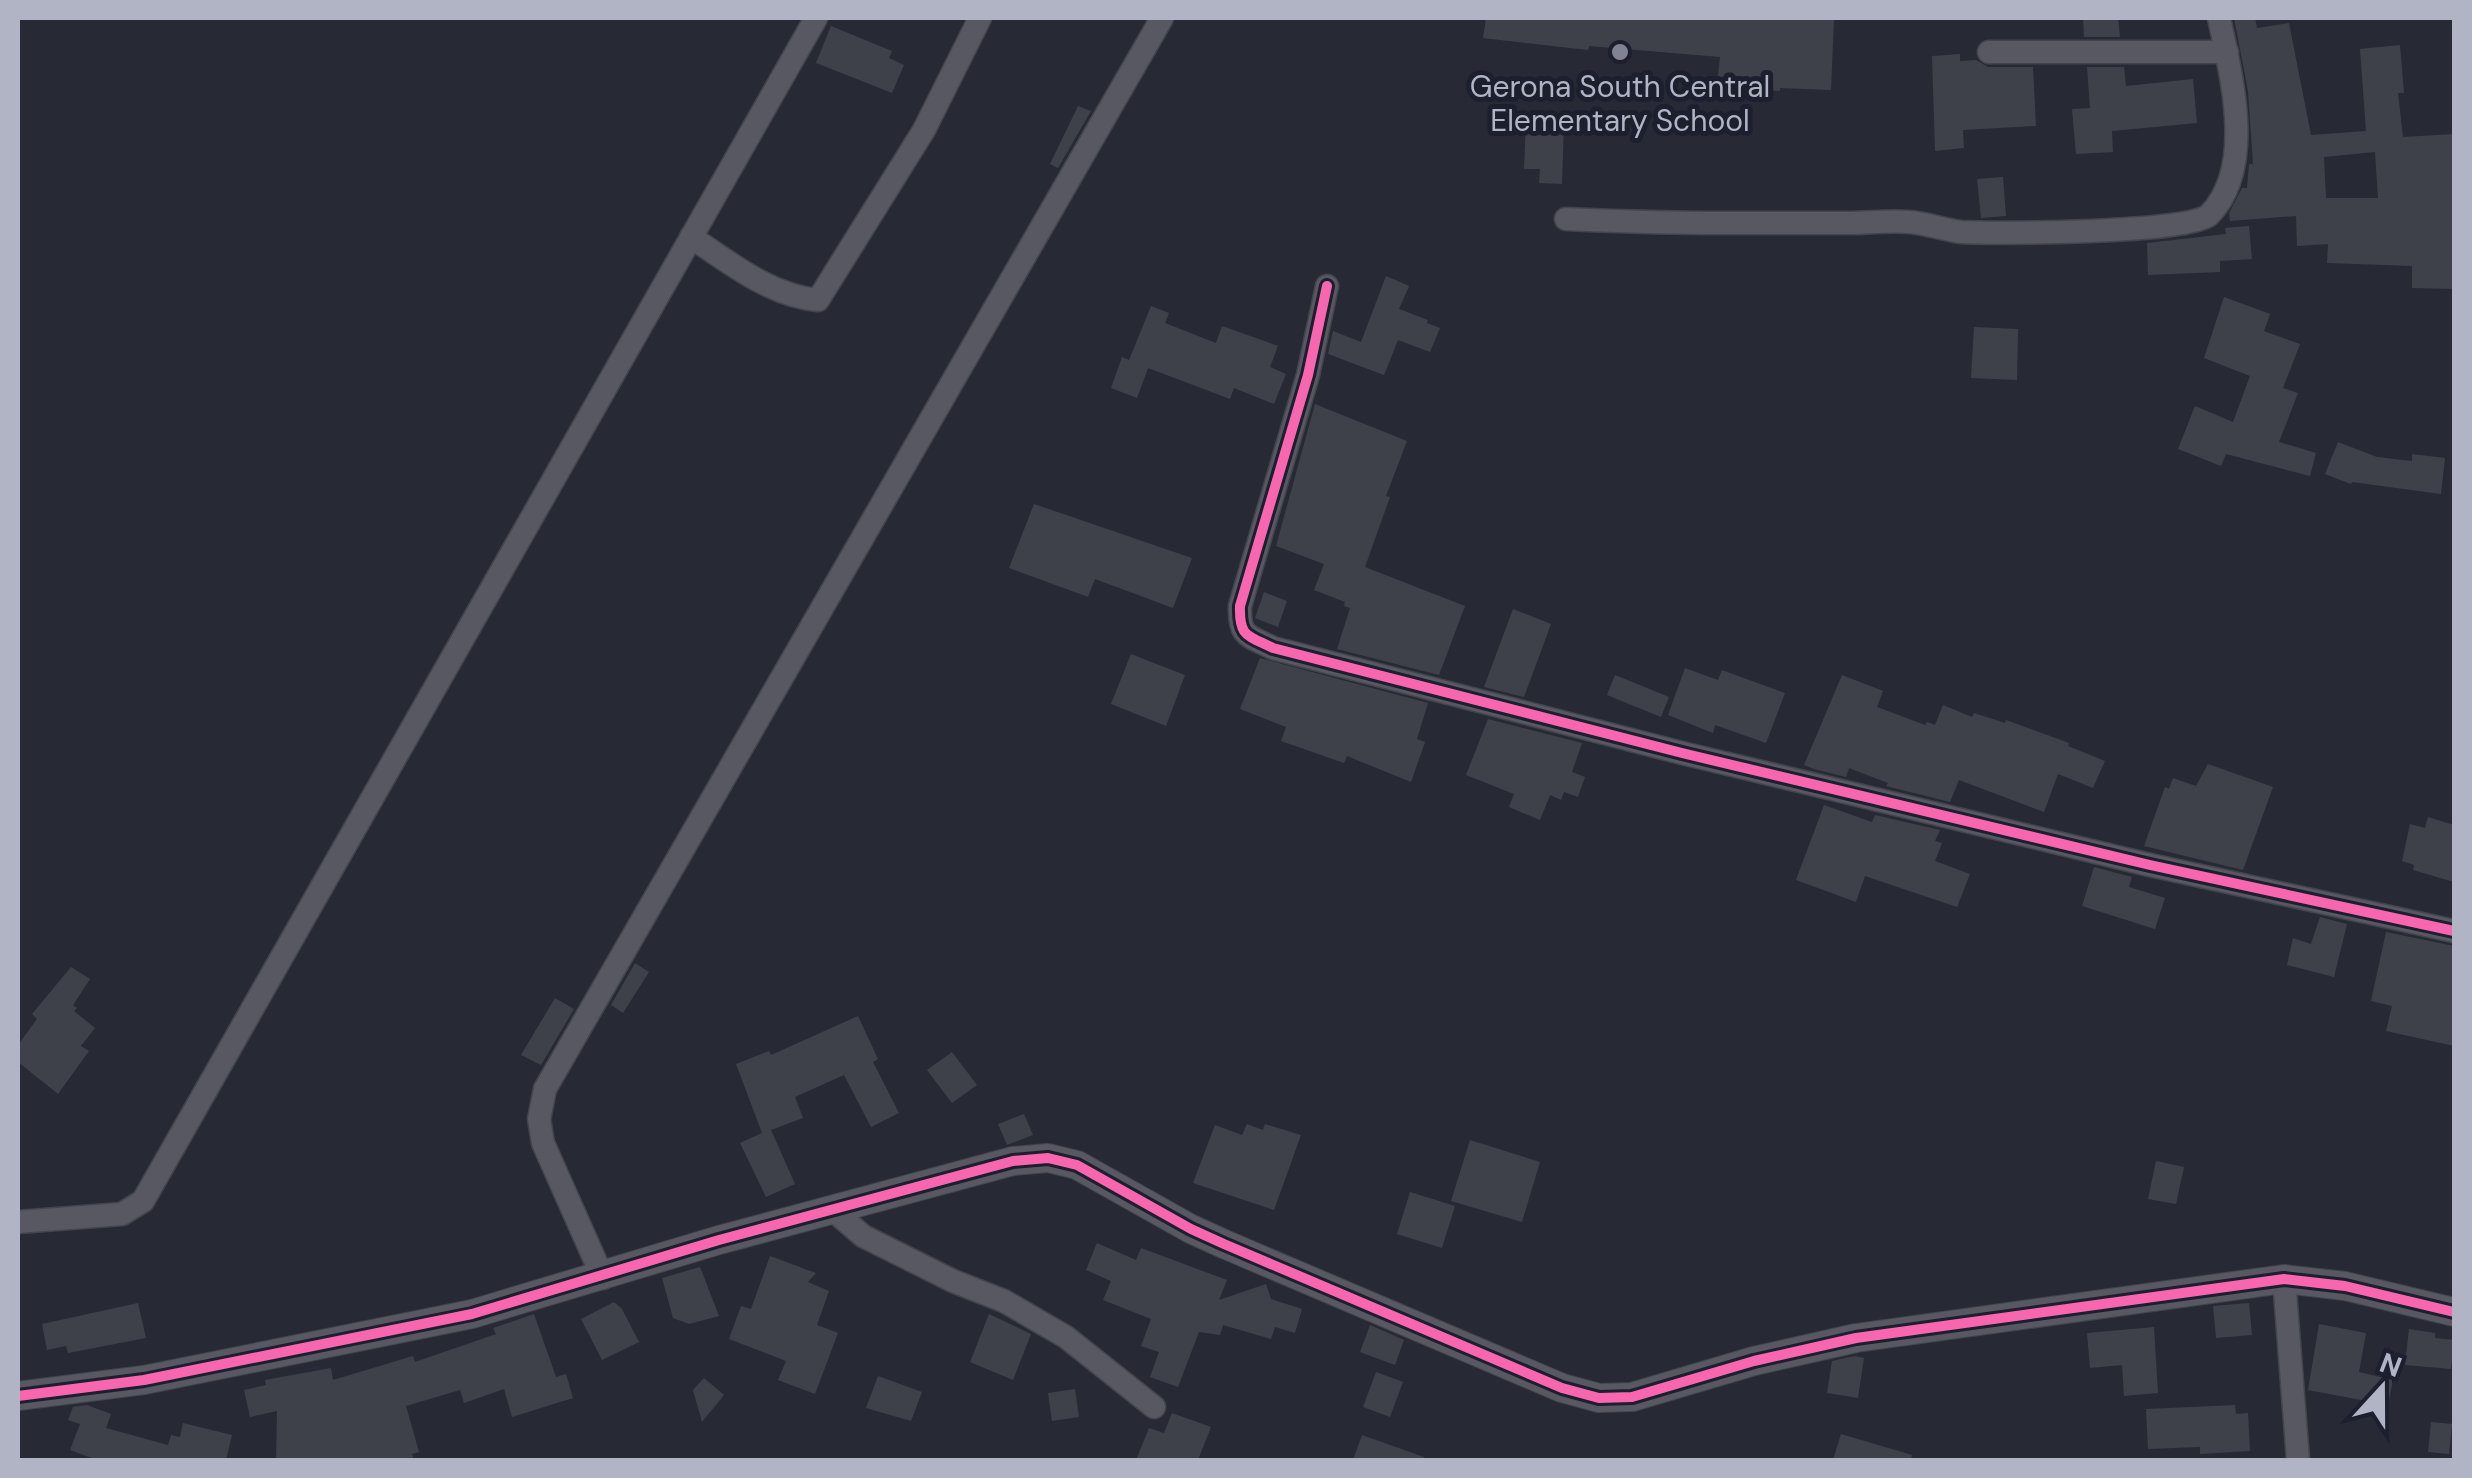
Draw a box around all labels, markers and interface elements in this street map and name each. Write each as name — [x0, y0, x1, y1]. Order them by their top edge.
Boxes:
marker: Gerona South Central Elementary School — [1609, 41, 1631, 63]
place label: Gerona South Central Elementary School — [1470, 67, 1770, 140]
north arrow — [2332, 1338, 2432, 1438]
text: N — [2375, 1344, 2407, 1386]

